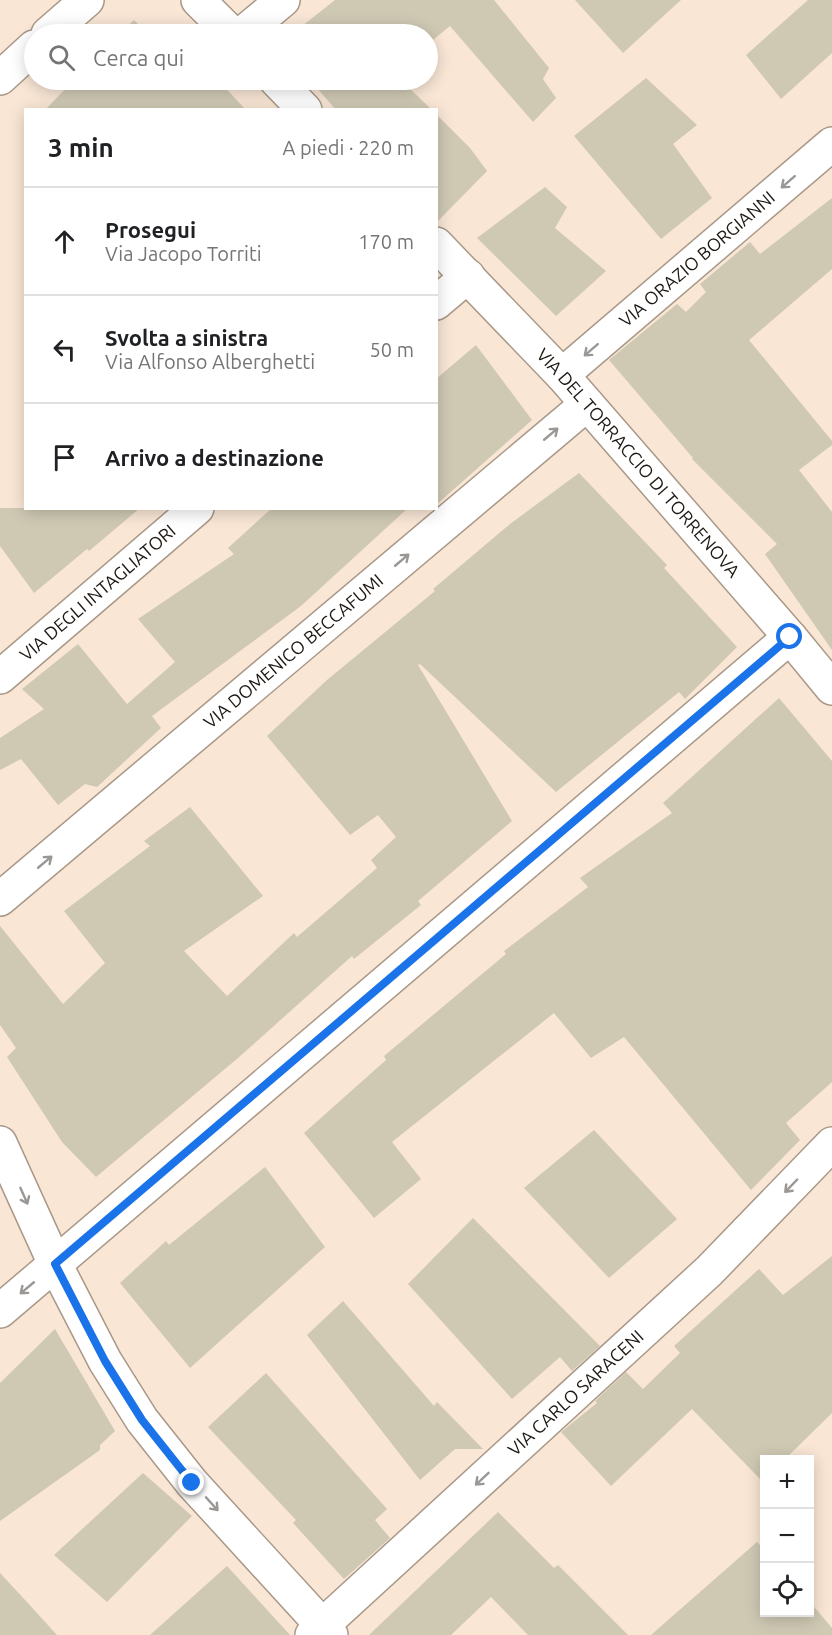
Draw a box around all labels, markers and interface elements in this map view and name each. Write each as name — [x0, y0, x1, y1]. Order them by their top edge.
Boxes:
search box — [24, 24, 438, 90]
icon: search — [45, 41, 78, 74]
text: Cerca qui — [93, 45, 184, 70]
text: 3 min — [48, 133, 114, 162]
text: A piedi · 220 m — [283, 136, 414, 159]
one-way arrow — [781, 175, 796, 189]
street label: VIA ORAZIO BORGIANNI — [615, 187, 778, 330]
text: Prosegui — [105, 217, 196, 242]
icon: ahead — [48, 225, 81, 258]
text: 170 m — [358, 230, 414, 253]
text: Via Jacopo Torriti — [105, 242, 262, 265]
text: Svolta a sinistra — [105, 325, 268, 350]
icon: left — [48, 333, 81, 366]
text: 50 m — [370, 338, 414, 361]
one-way arrow — [584, 343, 599, 357]
street label: VIA DEL TORRACCIO DI TORRENOVA — [533, 344, 744, 581]
text: Via Alfonso Alberghetti — [105, 350, 315, 373]
one-way arrow — [543, 427, 558, 441]
icon: arrive — [48, 441, 81, 474]
text: Arrivo a destinazione — [105, 445, 324, 470]
street label: VIA DEGLI INTAGLIATORI — [16, 520, 179, 664]
one-way arrow — [394, 553, 409, 567]
street label: VIA DOMENICO BECCAFUMI — [199, 570, 387, 732]
route start — [776, 623, 802, 649]
one-way arrow — [37, 855, 52, 869]
one-way arrow — [784, 1179, 799, 1194]
one-way arrow — [19, 1186, 30, 1205]
one-way arrow — [19, 1282, 35, 1295]
street label: VIA CARLO SARACENI — [504, 1325, 647, 1459]
map controls — [760, 1455, 814, 1617]
button: + — [760, 1455, 814, 1509]
route end — [178, 1469, 204, 1495]
one-way arrow — [475, 1472, 490, 1486]
one-way arrow — [205, 1496, 219, 1511]
button: − — [760, 1509, 814, 1563]
button: locate — [760, 1563, 814, 1617]

